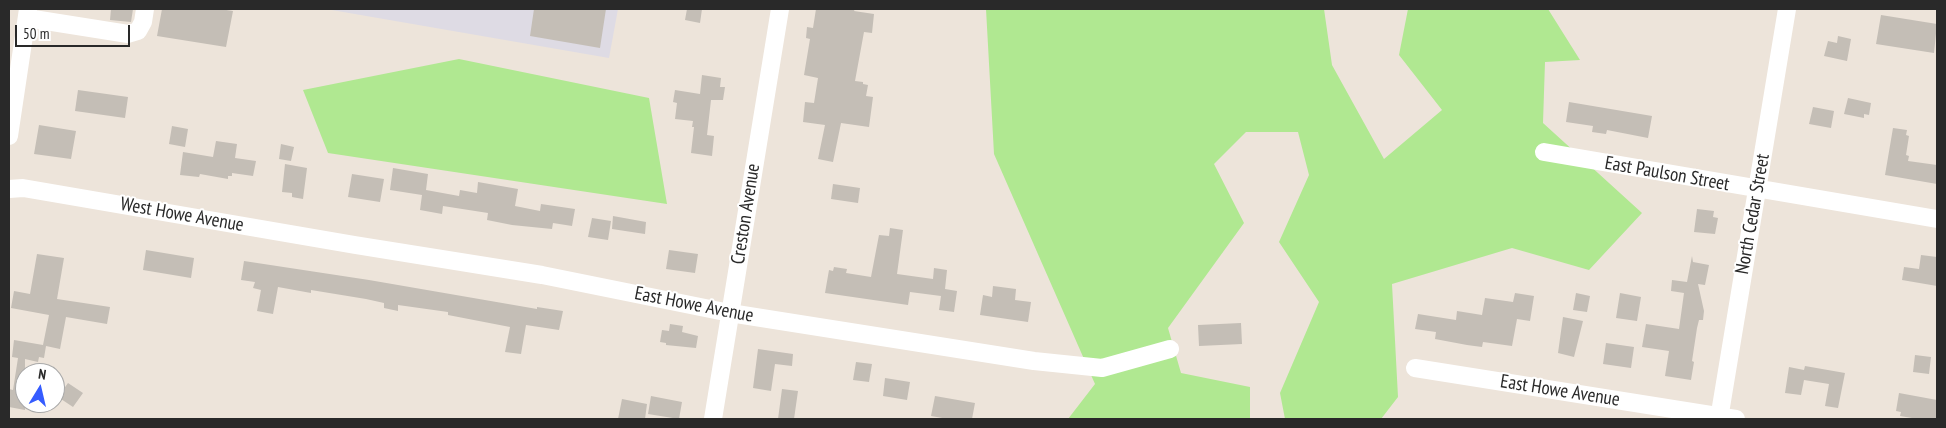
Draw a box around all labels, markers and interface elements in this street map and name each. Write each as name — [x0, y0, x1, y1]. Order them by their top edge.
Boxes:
scale bar — [18, 15, 132, 47]
text: 50 m — [23, 24, 49, 43]
street label: East Paulson Street — [1603, 152, 1731, 196]
street label: North Cedar Street — [1731, 152, 1775, 276]
street label: Creston Avenue — [727, 162, 765, 266]
street label: West Howe Avenue — [119, 193, 245, 237]
street label: East Howe Avenue — [633, 282, 755, 328]
north arrow — [15, 363, 65, 413]
text: N — [37, 365, 47, 384]
street label: East Howe Avenue — [1499, 370, 1621, 412]

